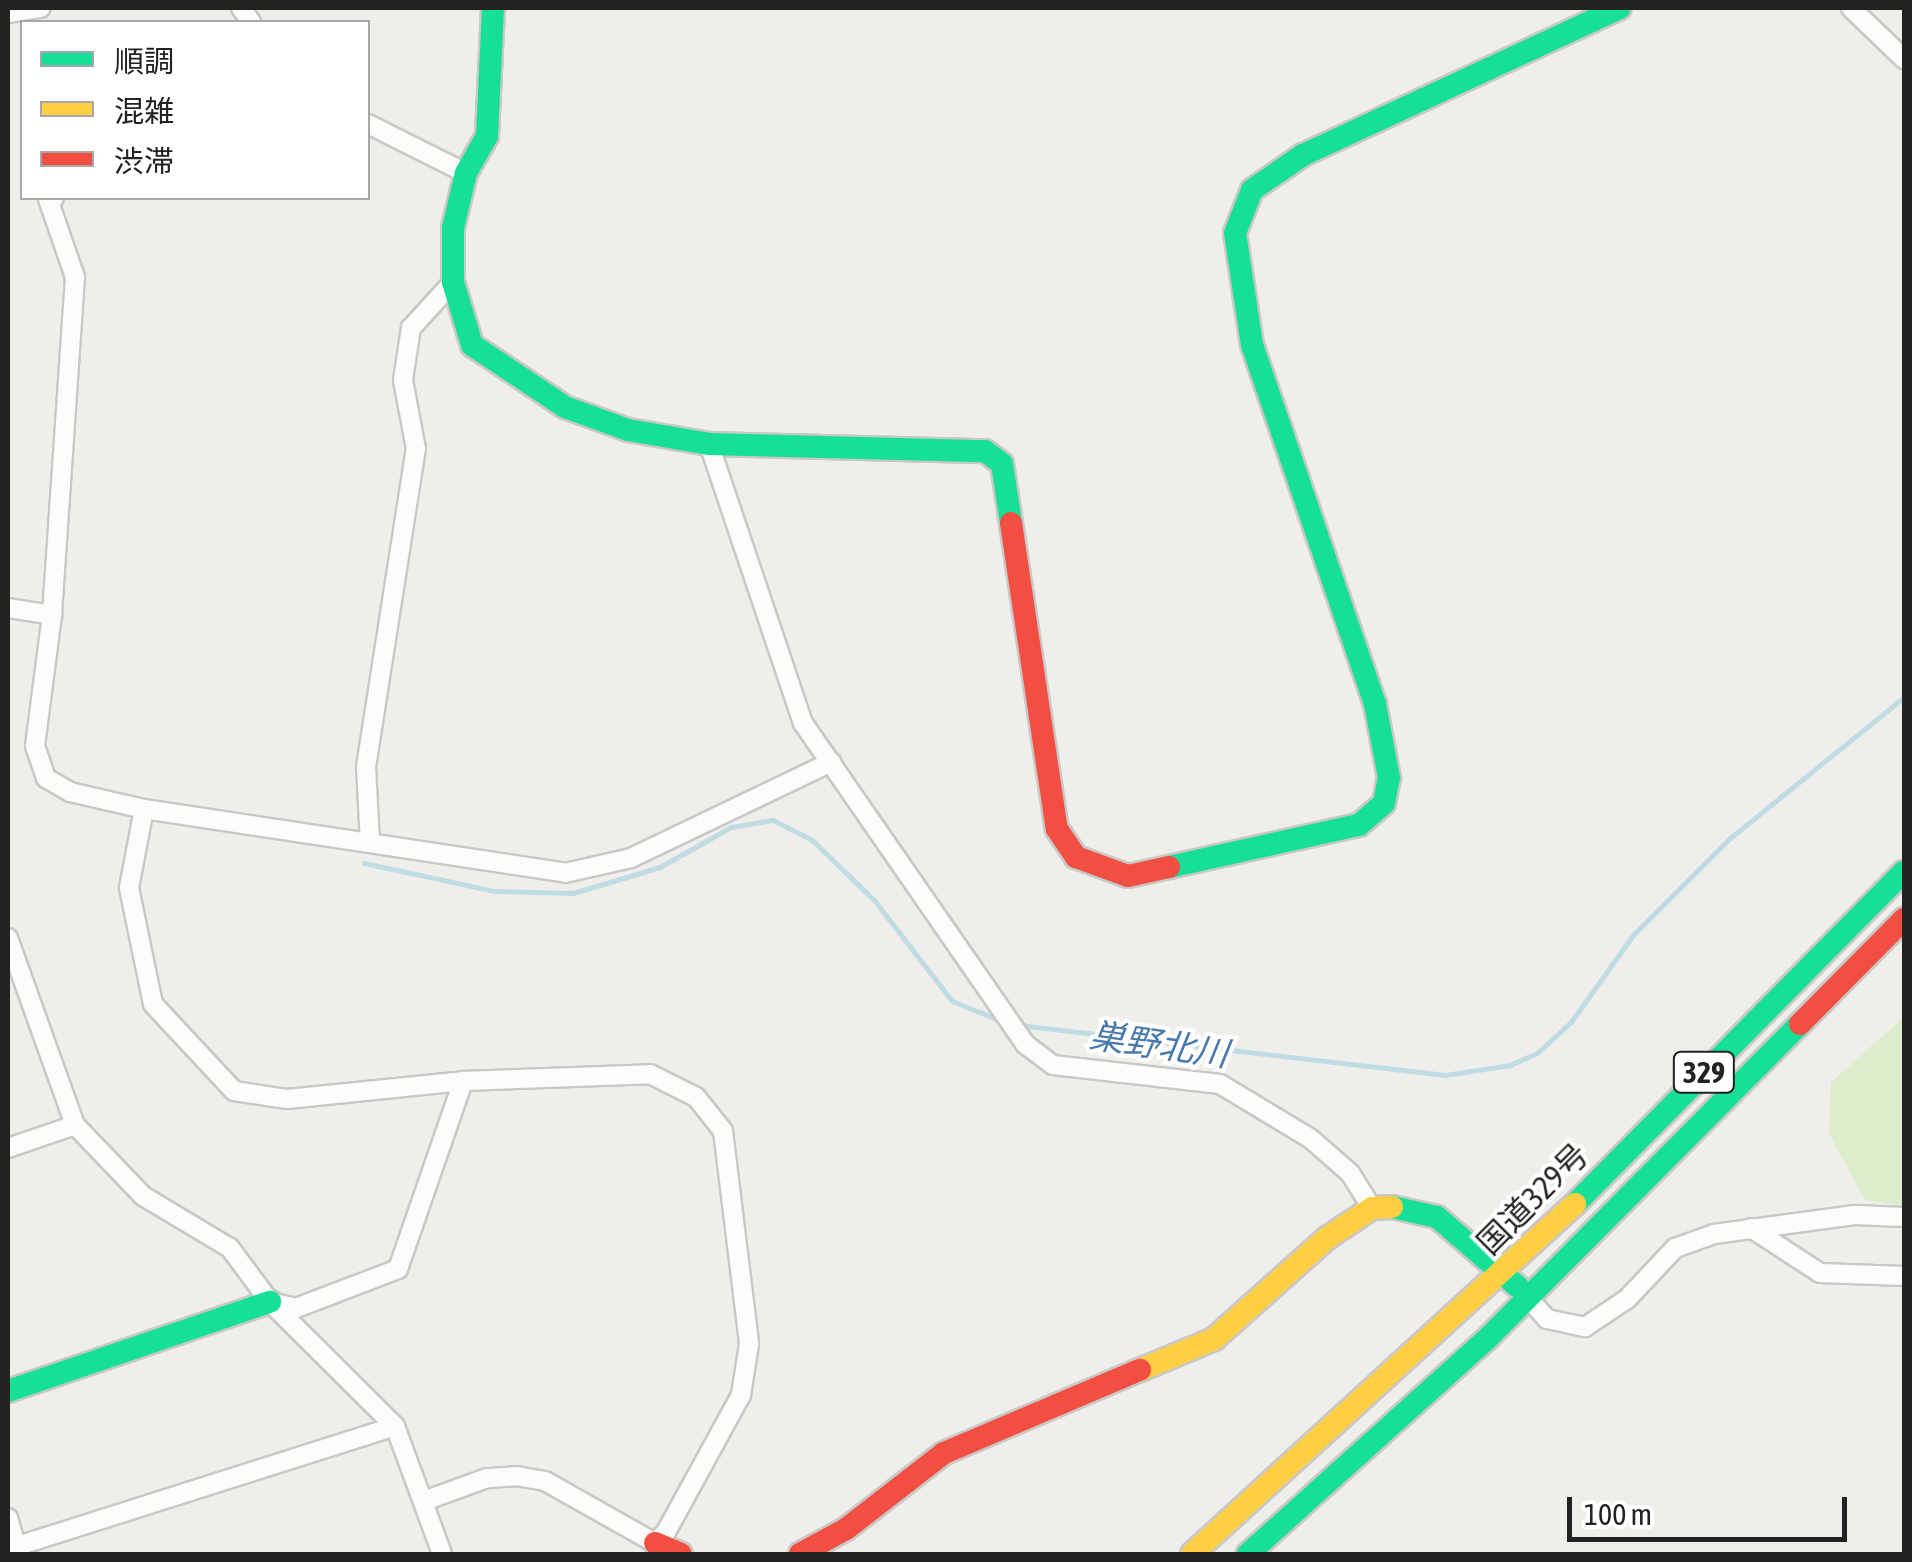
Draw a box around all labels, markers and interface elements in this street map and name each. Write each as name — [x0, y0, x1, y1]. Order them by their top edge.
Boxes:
legend — [20, 20, 370, 200]
text: 順調 — [114, 44, 174, 78]
text: 混雑 — [114, 94, 174, 128]
text: 渋滞 — [114, 144, 174, 178]
water label: 巣野北川 — [1087, 1013, 1231, 1075]
road number: 329 — [1672, 1047, 1736, 1097]
street label: 国道329号 — [1470, 1136, 1596, 1262]
scale bar — [1572, 1477, 1852, 1539]
text: 100 m — [1584, 1497, 1652, 1531]

